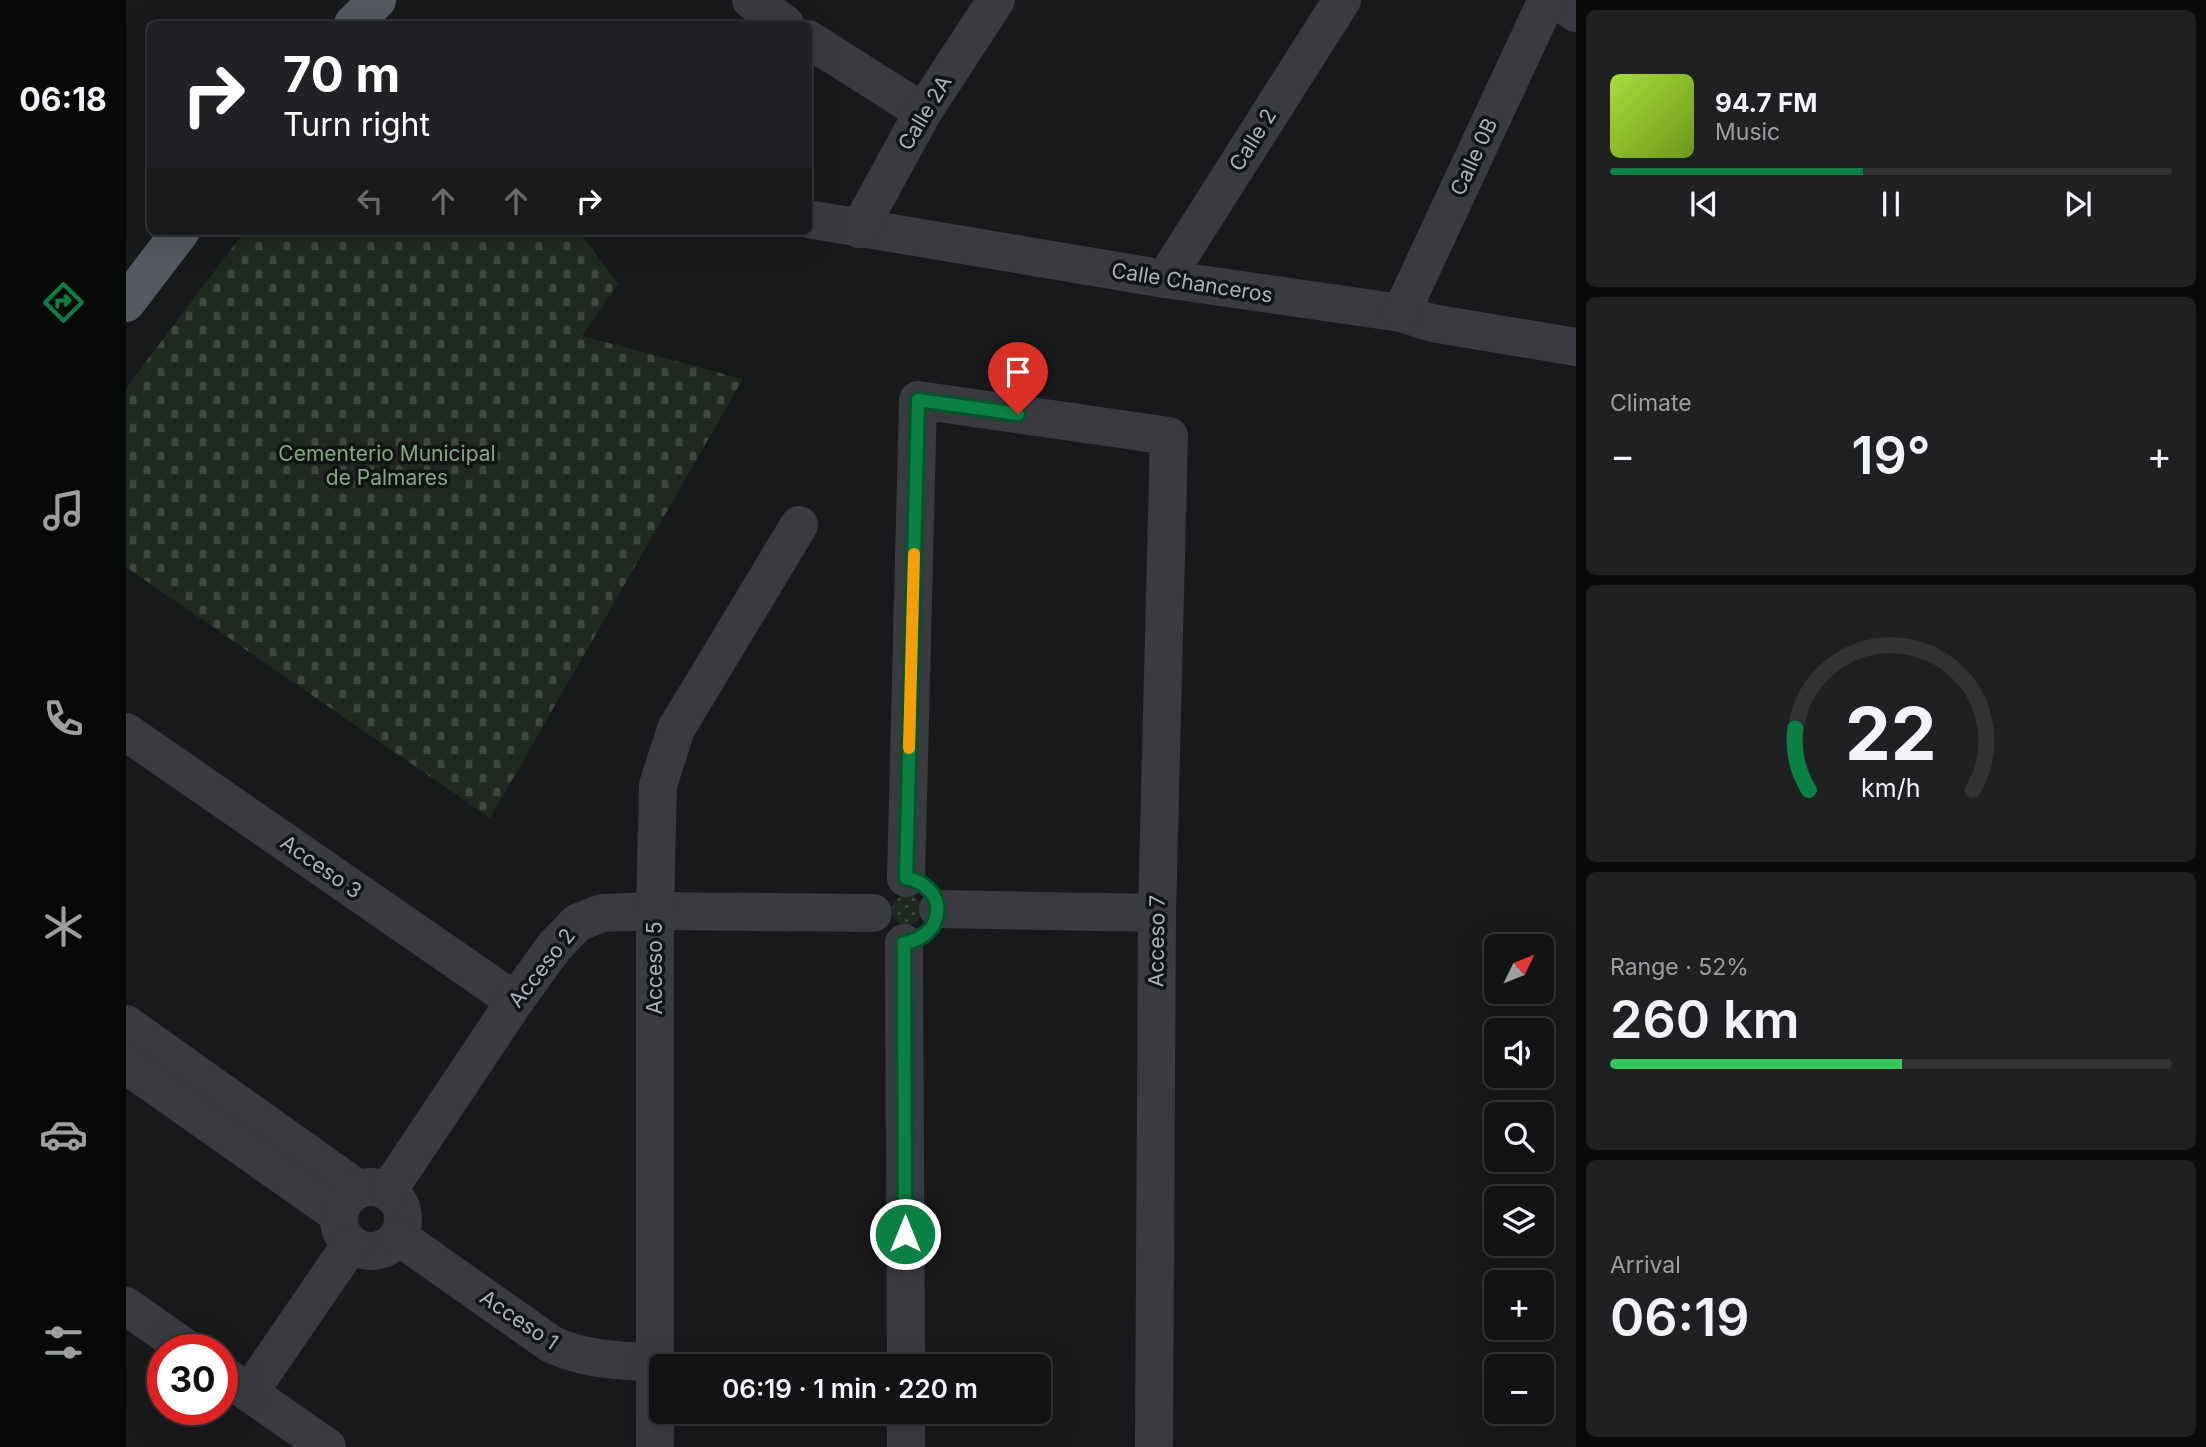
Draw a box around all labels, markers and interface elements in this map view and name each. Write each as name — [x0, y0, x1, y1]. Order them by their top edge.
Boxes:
text: 70 m — [283, 45, 400, 104]
icon: right — [168, 49, 259, 140]
street label: Calle 2A — [893, 71, 957, 155]
text: 06:18 — [19, 80, 107, 119]
text: 94.7 FM — [1715, 87, 1817, 118]
street label: Calle 2 — [1224, 104, 1281, 175]
text: Turn right — [283, 105, 430, 144]
street label: Calle 0B — [1445, 114, 1502, 199]
text: Music — [1715, 118, 1780, 146]
icon: left — [351, 182, 389, 220]
icon: ahead — [424, 182, 462, 220]
icon: ahead — [497, 182, 535, 220]
icon: right — [570, 182, 608, 220]
icon: previous — [1685, 185, 1723, 223]
icon: pause — [1872, 185, 1910, 223]
icon: next — [2059, 185, 2097, 223]
street label: Calle Chanceros — [1110, 257, 1274, 308]
icon: directions — [39, 278, 88, 327]
pin — [988, 342, 1048, 414]
icon: arrive — [999, 353, 1037, 391]
text: Climate — [1610, 389, 1692, 417]
text: 19° — [1851, 424, 1931, 487]
text: − — [1610, 432, 1635, 478]
text: + — [2147, 432, 2172, 478]
park label: Cementerio Municipal de Palmares — [278, 441, 496, 490]
icon: music — [39, 486, 88, 535]
text: 22 — [1845, 689, 1937, 778]
icon: phone — [39, 694, 88, 743]
text: km/h — [1861, 772, 1921, 802]
street label: Acceso 3 — [276, 830, 367, 904]
street label: Acceso 7 — [1143, 895, 1170, 987]
icon: climate — [39, 902, 88, 951]
street label: Acceso 5 — [642, 921, 667, 1015]
street label: Acceso 2 — [503, 923, 580, 1012]
north arrow — [1484, 934, 1554, 1004]
map controls — [1484, 934, 1554, 1424]
text: Range · 52% — [1610, 953, 1749, 981]
text: 260 km — [1610, 988, 1800, 1051]
button: sound — [1484, 1018, 1554, 1088]
button: search — [1484, 1102, 1554, 1172]
icon: car — [39, 1110, 88, 1159]
button: layers — [1484, 1186, 1554, 1256]
position arrow — [868, 1197, 942, 1271]
text: Arrival — [1610, 1251, 1681, 1279]
button: + — [1484, 1270, 1554, 1340]
street label: Acceso 1 — [475, 1284, 563, 1355]
text: 06:19 — [1610, 1286, 1749, 1349]
icon: filters — [39, 1318, 88, 1367]
speed limit sign: 30 — [147, 1334, 238, 1425]
button: − — [1484, 1354, 1554, 1424]
text: 06:19 · 1 min · 220 m — [722, 1373, 978, 1404]

